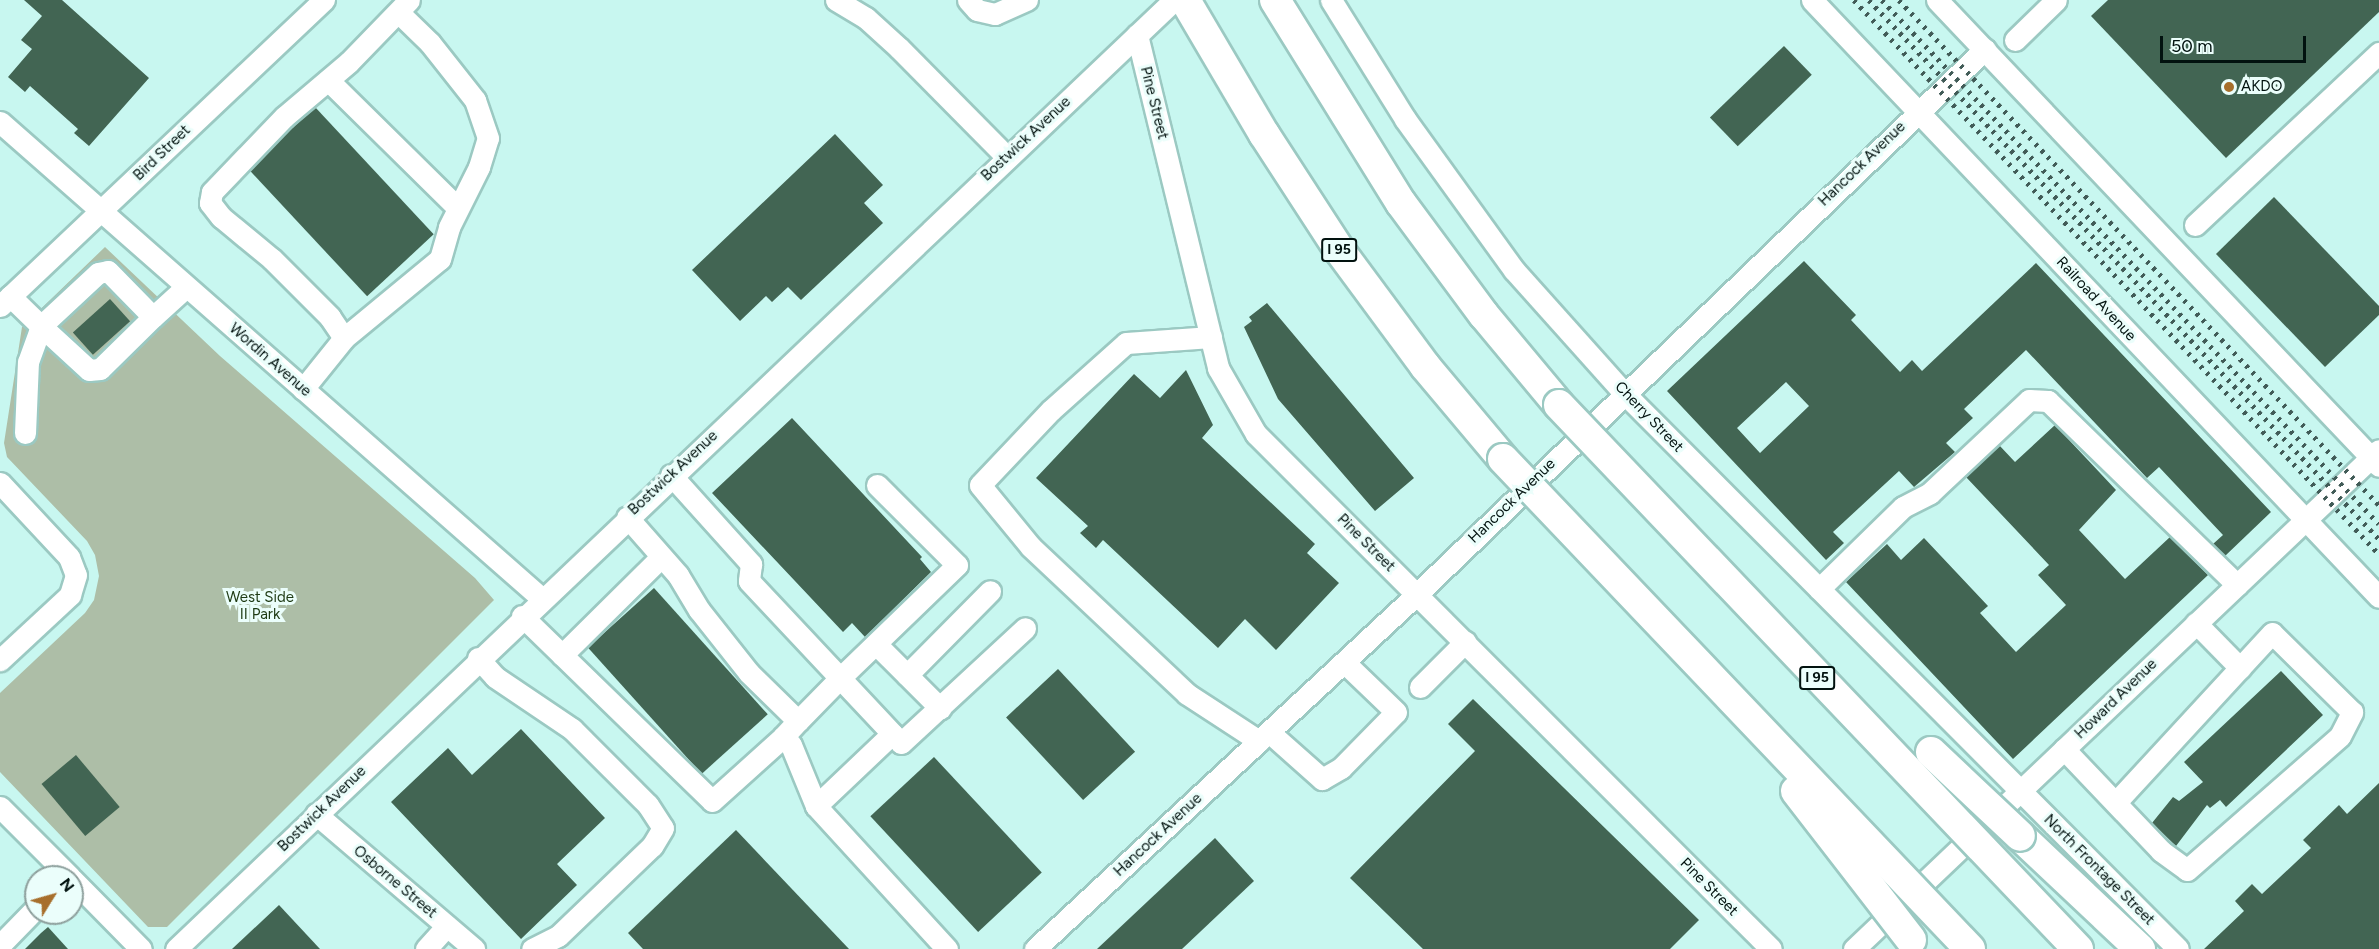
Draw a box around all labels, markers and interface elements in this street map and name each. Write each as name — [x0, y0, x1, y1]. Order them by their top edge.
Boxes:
scale bar — [2163, 24, 2308, 62]
text: 50 m — [2171, 35, 2213, 57]
street label: Pine Street — [1136, 65, 1172, 141]
place label: AKDO — [2241, 78, 2282, 96]
marker: AKDO — [2222, 80, 2236, 94]
street label: Bostwick Avenue — [978, 93, 1074, 185]
street label: Hancock Avenue — [1815, 118, 1909, 210]
street label: Bird Street — [130, 121, 194, 185]
road number: I 95 — [1321, 239, 1357, 261]
street label: Railroad Avenue — [2052, 253, 2140, 345]
street label: Wordin Avenue — [225, 320, 315, 400]
street label: Cherry Street — [1611, 378, 1687, 456]
street label: Bostwick Avenue — [625, 427, 721, 519]
street label: Hancock Avenue — [1465, 455, 1559, 547]
street label: Pine Street — [1333, 510, 1399, 576]
park label: West Side II Park — [226, 588, 294, 623]
street label: Howard Avenue — [2071, 655, 2161, 743]
road number: I 95 — [1799, 667, 1835, 689]
street label: Bostwick Avenue — [274, 762, 370, 856]
street label: Hancock Avenue — [1110, 790, 1206, 880]
street label: North Frontage Street — [2040, 811, 2158, 929]
street label: Osborne Street — [350, 842, 440, 922]
street label: Pine Street — [1676, 854, 1742, 920]
north arrow — [24, 865, 84, 925]
text: N — [56, 874, 78, 896]

